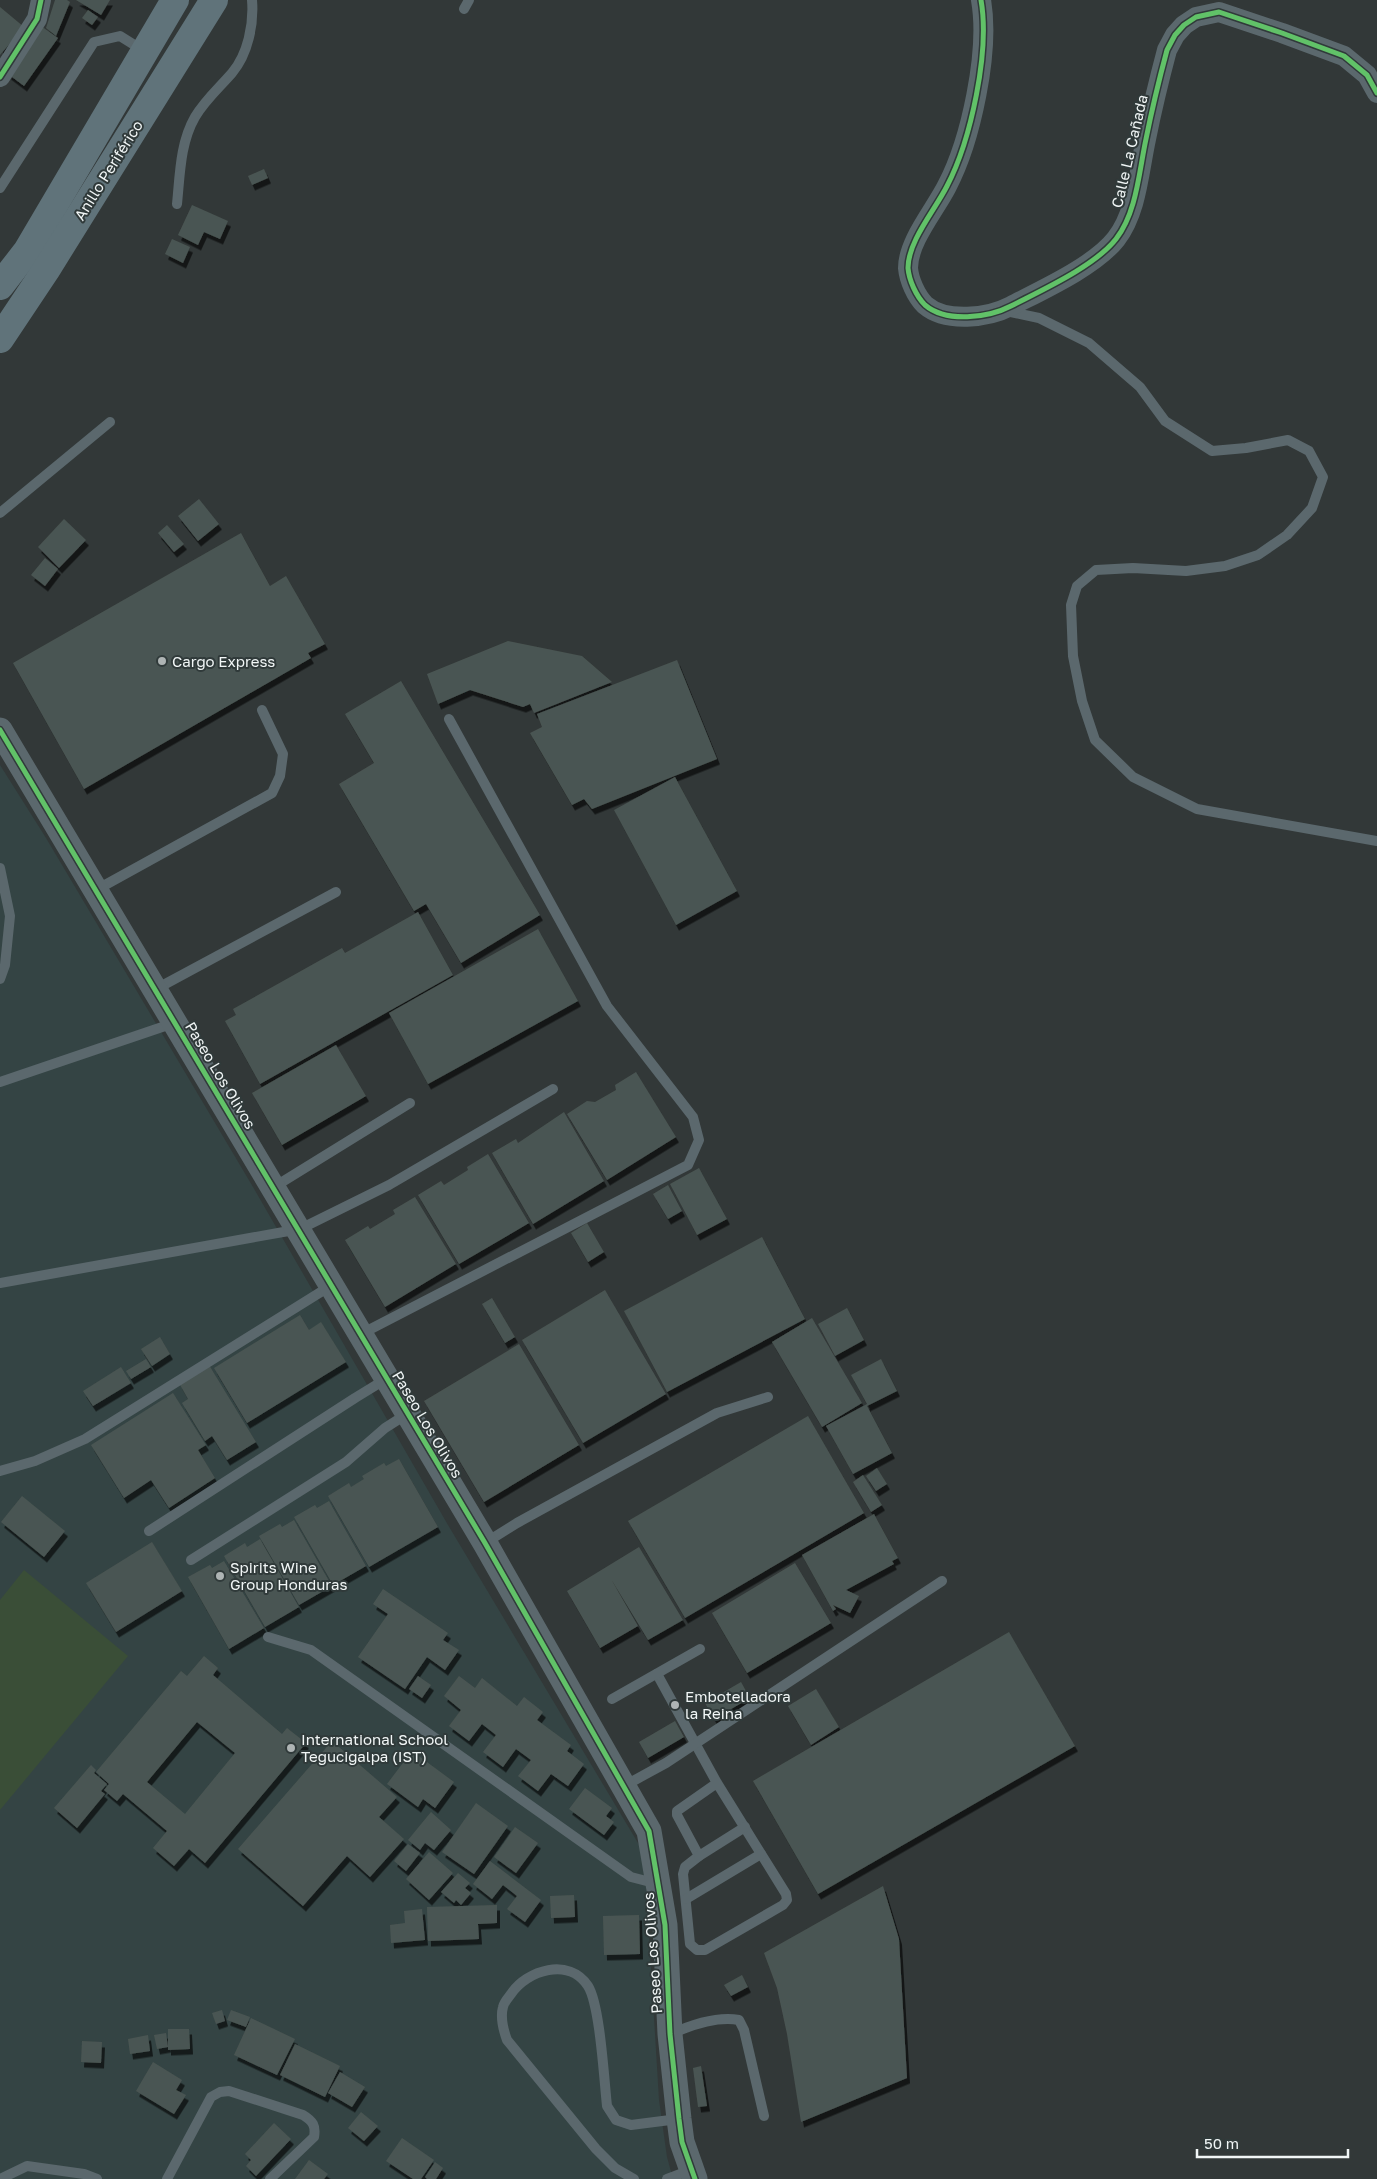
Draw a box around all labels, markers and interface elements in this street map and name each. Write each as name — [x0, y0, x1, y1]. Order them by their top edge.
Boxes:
street label: Calle La Cañada — [1107, 93, 1151, 209]
street label: Anillo Periférico — [70, 117, 146, 223]
place label: Cargo Express — [172, 652, 275, 670]
marker: Cargo Express — [156, 655, 168, 667]
street label: Paseo Los Olivos — [182, 1018, 260, 1132]
street label: Paseo Los Olivos — [389, 1367, 467, 1481]
place label: Spirits Wine Group Honduras — [230, 1558, 347, 1593]
marker: Spirits Wine Group Honduras — [214, 1570, 226, 1582]
place label: Embotelladora la Reina — [685, 1687, 791, 1722]
marker: Embotelladora la Reina — [669, 1699, 681, 1711]
place label: International School Tegucigalpa (IST) — [301, 1730, 448, 1765]
marker: International School Tegucigalpa (IST) — [285, 1742, 297, 1754]
street label: Paseo Los Olivos — [639, 1892, 665, 2014]
scale bar — [1197, 2126, 1348, 2158]
text: 50 m — [1204, 2134, 1239, 2152]

